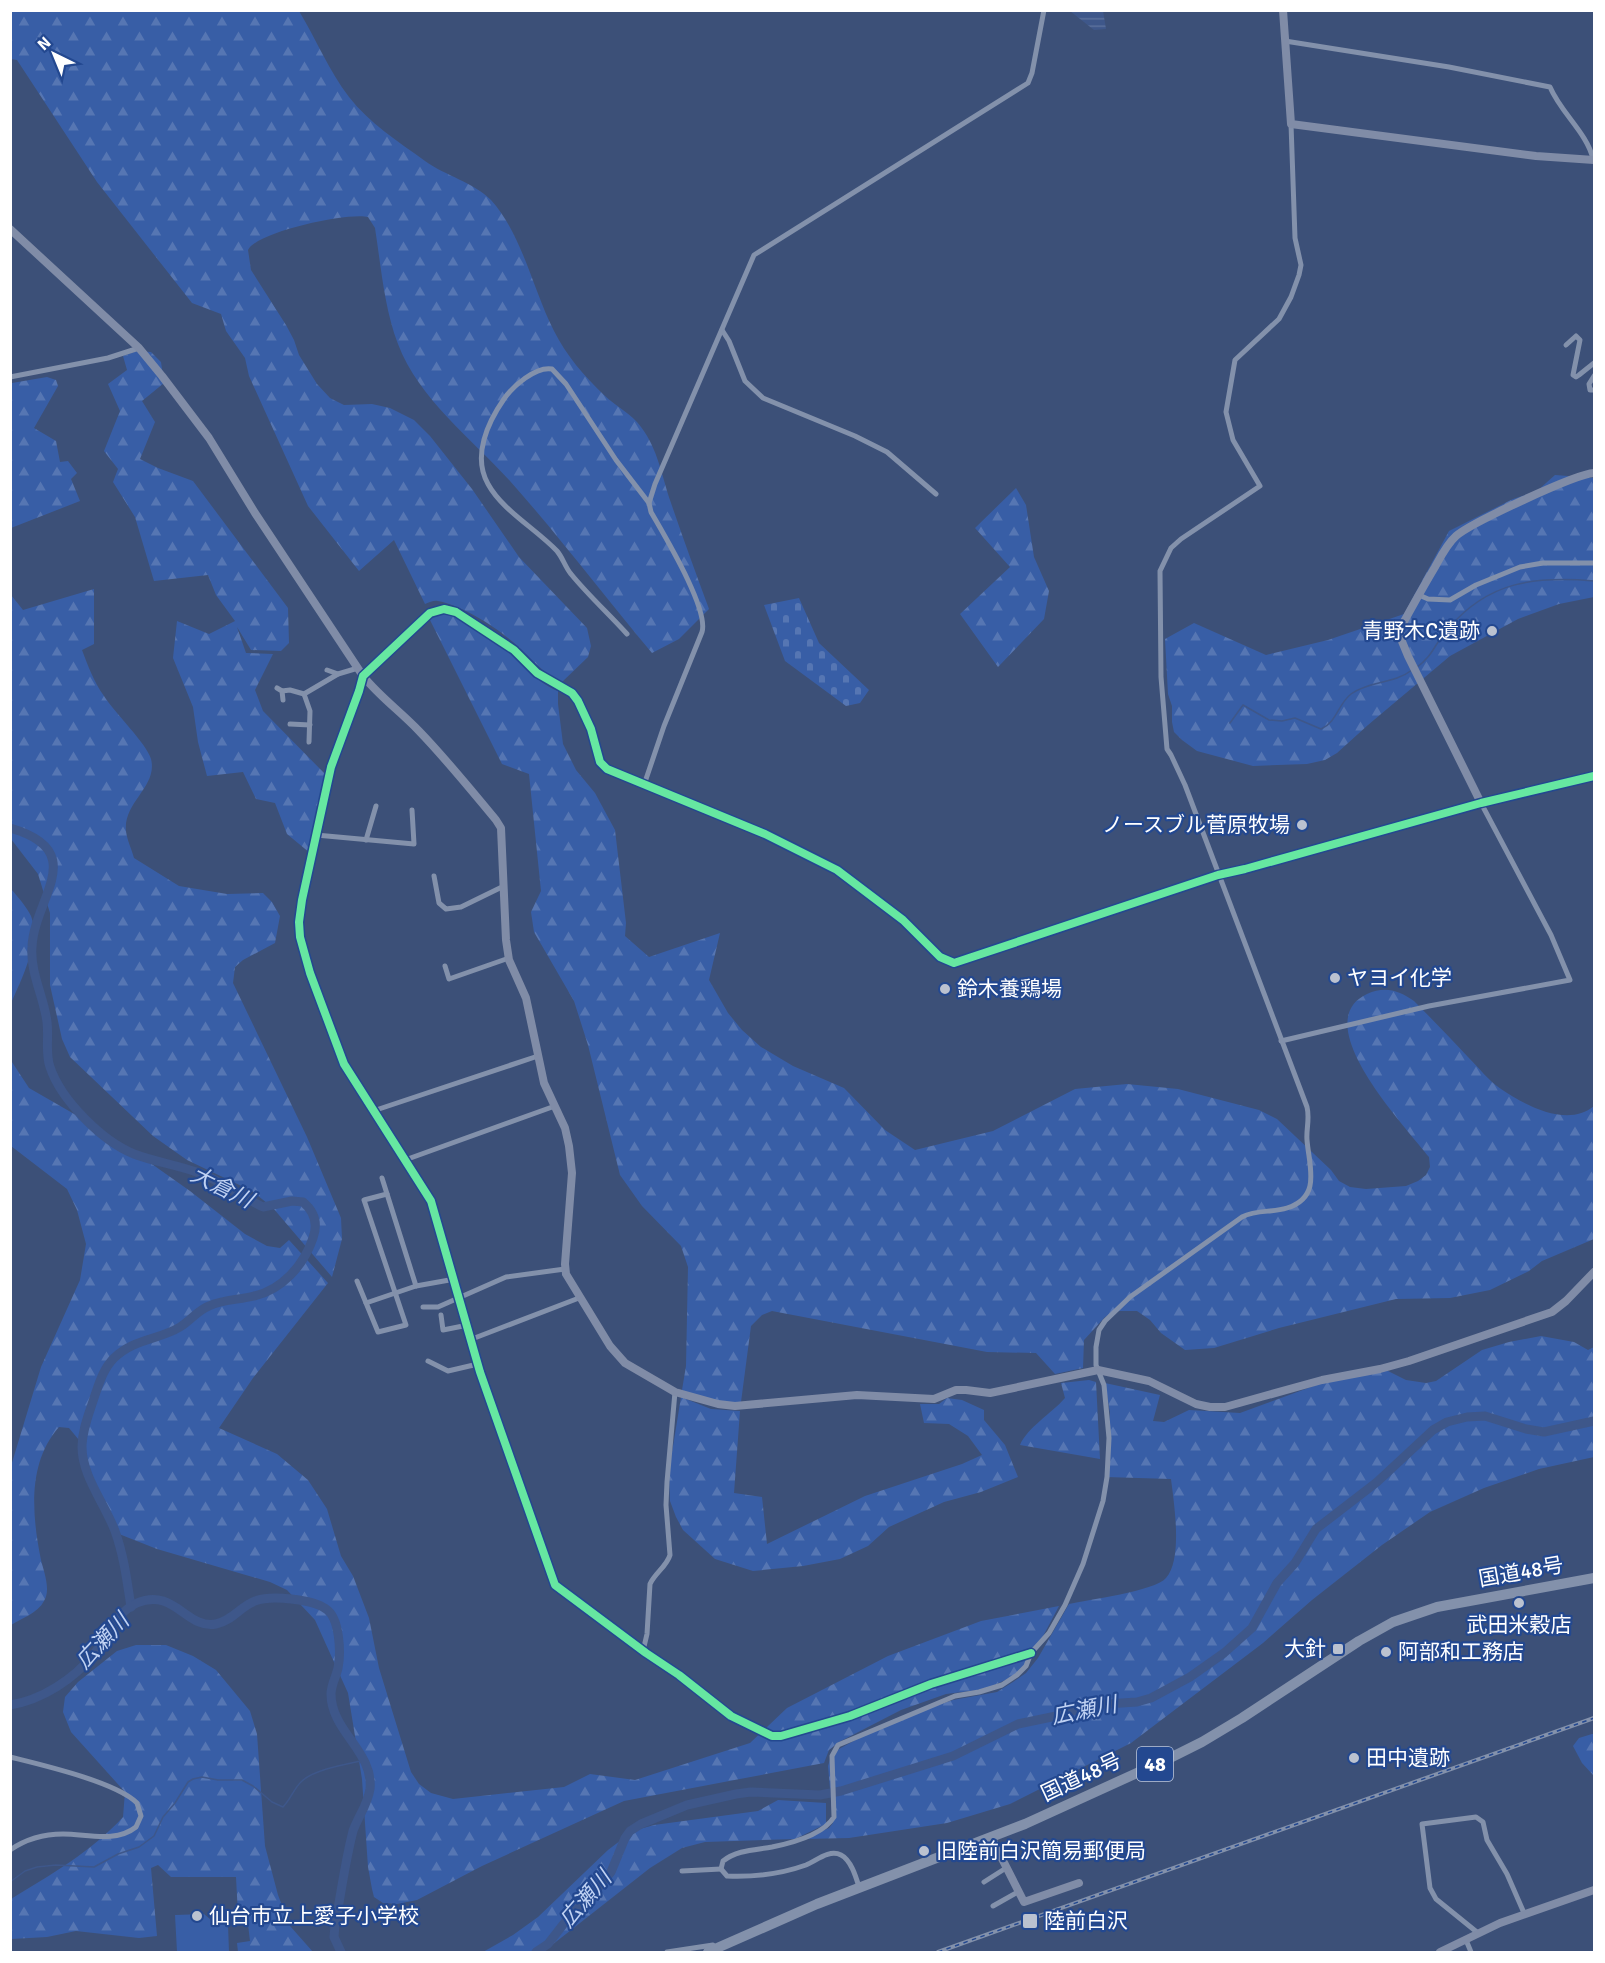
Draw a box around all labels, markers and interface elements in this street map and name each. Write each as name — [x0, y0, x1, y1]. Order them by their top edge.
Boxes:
north arrow — [24, 24, 84, 84]
text: N — [34, 33, 55, 55]
place label: 青野木C遺跡 — [1362, 618, 1480, 644]
marker: 青野木C遺跡 — [1485, 624, 1499, 638]
place label: ノースブル菅原牧場 — [1102, 812, 1290, 838]
marker: ノースブル菅原牧場 — [1295, 818, 1309, 832]
place label: ヤヨイ化学 — [1347, 965, 1452, 991]
marker: ヤヨイ化学 — [1328, 971, 1342, 985]
place label: 鈴木養鶏場 — [957, 976, 1062, 1002]
marker: 鈴木養鶏場 — [938, 982, 952, 996]
water label: 大倉川 — [186, 1160, 259, 1214]
street label: 国道48号 — [1477, 1552, 1565, 1592]
marker: 武田米穀店 — [1512, 1596, 1526, 1610]
water label: 広瀬川 — [70, 1606, 136, 1674]
place label: 武田米穀店 — [1467, 1612, 1572, 1638]
place label: 大針 — [1284, 1636, 1326, 1662]
place label: 阿部和工務店 — [1398, 1639, 1524, 1665]
marker: 大針 — [1331, 1642, 1345, 1656]
marker: 阿部和工務店 — [1379, 1645, 1393, 1659]
water label: 広瀬川 — [1049, 1690, 1121, 1730]
place label: 田中遺跡 — [1366, 1745, 1450, 1771]
street label: 国道48号 — [1037, 1747, 1125, 1807]
road number: 48 — [1137, 1747, 1173, 1781]
marker: 田中遺跡 — [1347, 1751, 1361, 1765]
place label: 旧陸前白沢簡易郵便局 — [936, 1838, 1146, 1864]
marker: 旧陸前白沢簡易郵便局 — [917, 1844, 931, 1858]
water label: 広瀬川 — [553, 1864, 618, 1933]
place label: 仙台市立上愛子小学校 — [209, 1903, 419, 1929]
place label: 陸前白沢 — [1044, 1908, 1128, 1934]
marker: 仙台市立上愛子小学校 — [190, 1909, 204, 1923]
marker: 陸前白沢 — [1021, 1912, 1039, 1930]

